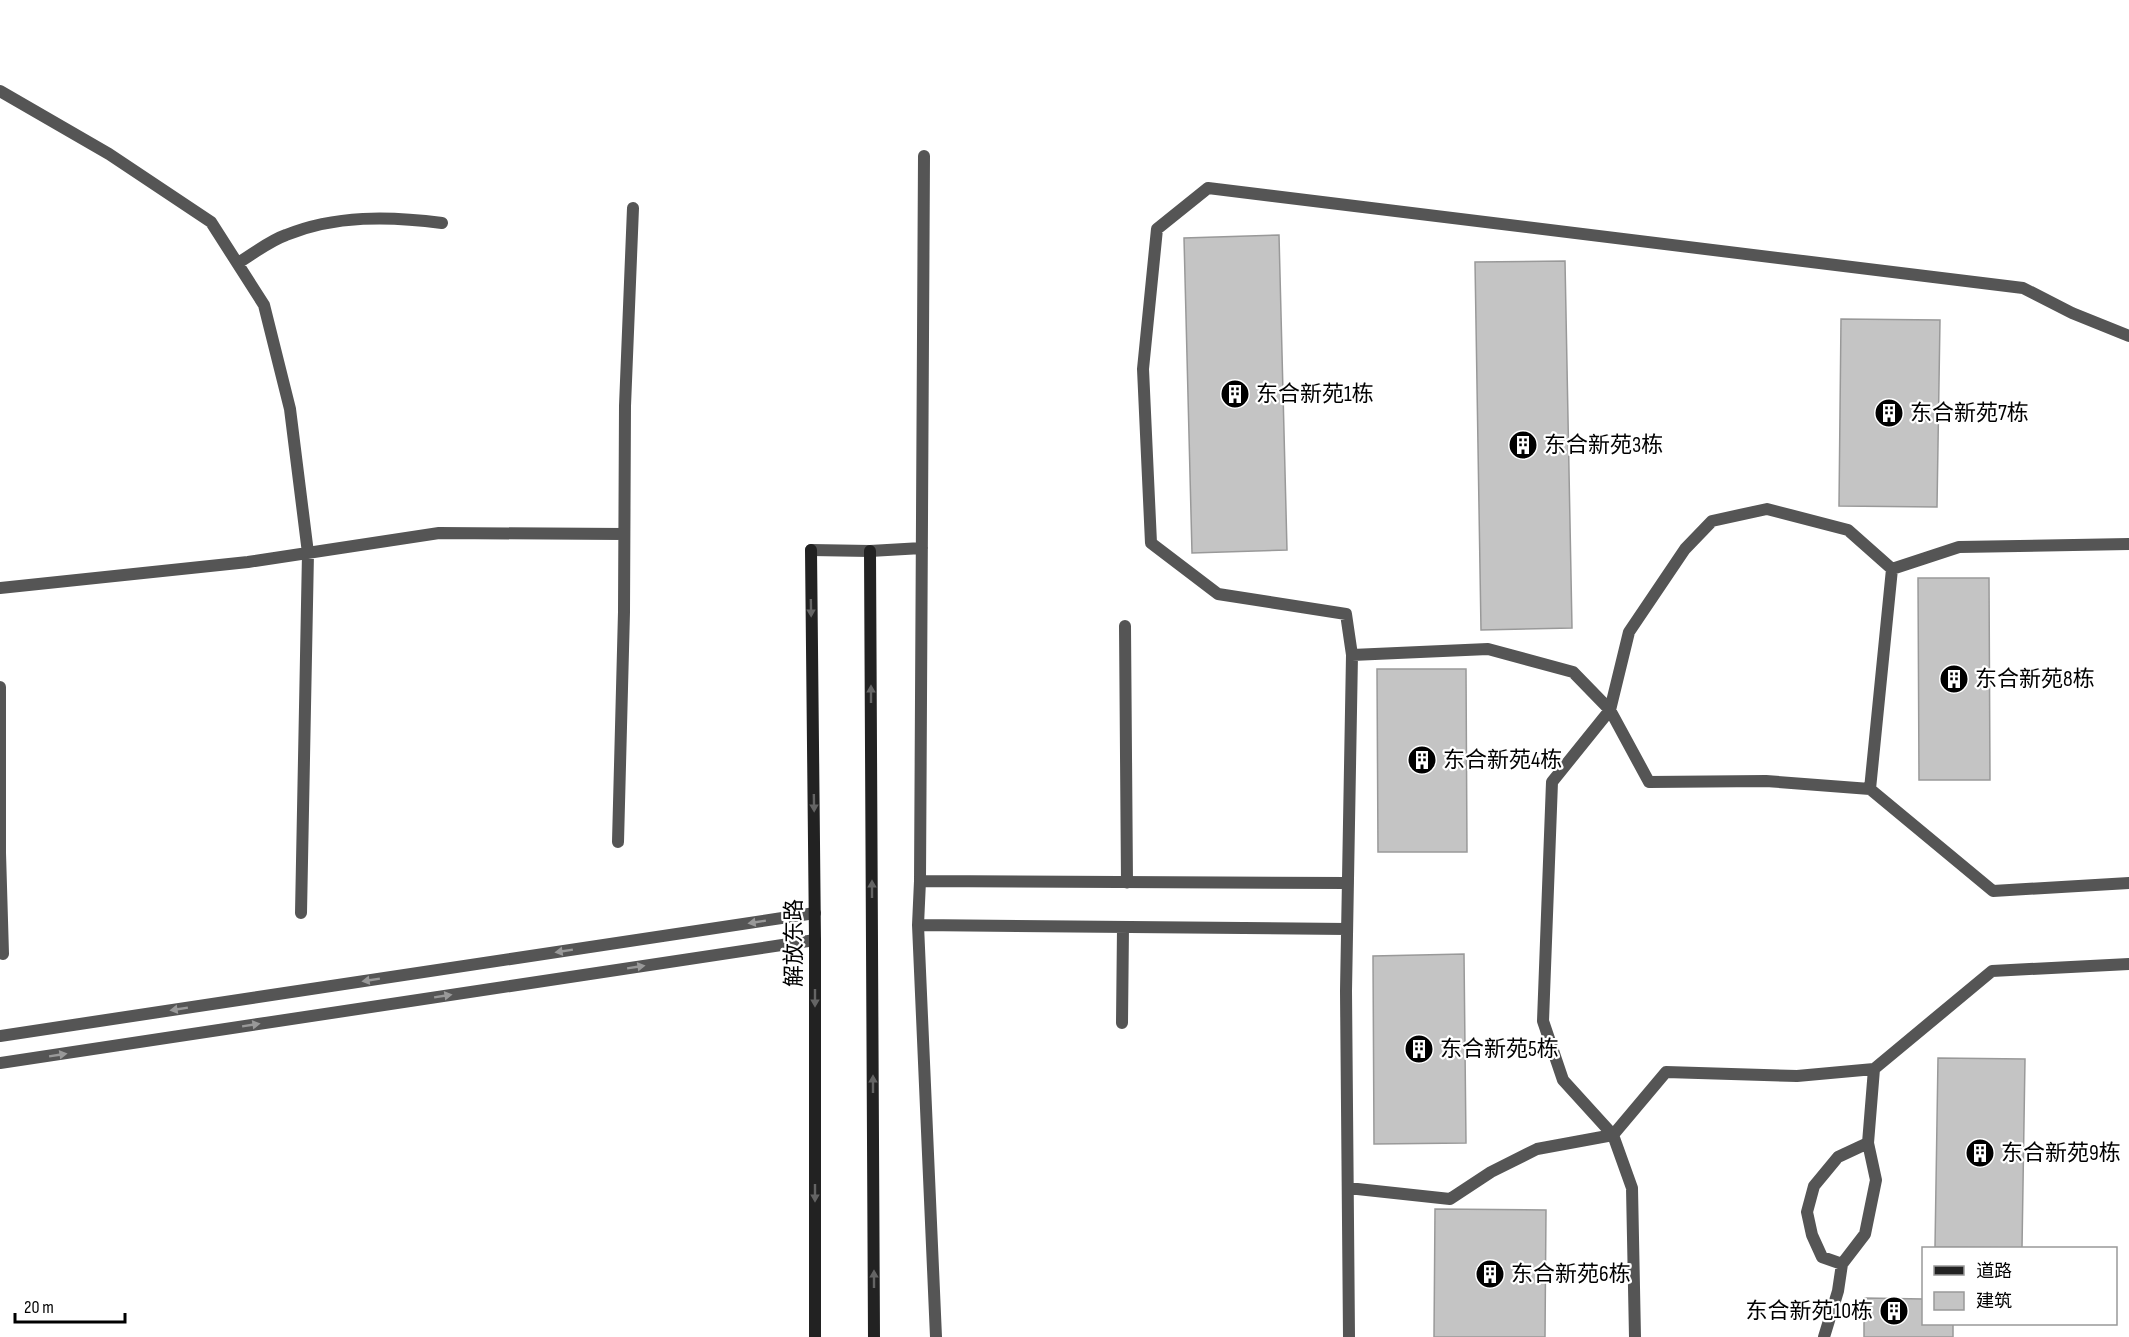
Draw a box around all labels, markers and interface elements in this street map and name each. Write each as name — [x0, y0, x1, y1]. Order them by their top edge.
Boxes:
building icon: 东合新苑1栋 — [1219, 378, 1251, 410]
place label: 东合新苑1栋 — [1256, 381, 1374, 408]
building icon: 东合新苑7栋 — [1873, 397, 1905, 429]
place label: 东合新苑7栋 — [1910, 400, 2029, 427]
building icon: 东合新苑3栋 — [1507, 429, 1539, 461]
place label: 东合新苑3栋 — [1544, 432, 1663, 459]
one-way arrow — [806, 599, 816, 618]
building icon: 东合新苑8栋 — [1938, 663, 1970, 695]
place label: 东合新苑8栋 — [1975, 666, 2095, 693]
one-way arrow — [866, 684, 876, 703]
building icon: 东合新苑4栋 — [1406, 744, 1438, 776]
place label: 东合新苑4栋 — [1443, 747, 1562, 774]
one-way arrow — [809, 794, 818, 813]
one-way arrow — [867, 879, 877, 898]
street label: 解放东路 — [781, 899, 808, 987]
one-way arrow — [747, 918, 766, 927]
one-way arrow — [555, 947, 574, 956]
one-way arrow — [627, 962, 646, 971]
one-way arrow — [362, 975, 381, 984]
one-way arrow — [810, 989, 820, 1008]
one-way arrow — [434, 992, 453, 1001]
one-way arrow — [169, 1004, 188, 1013]
one-way arrow — [241, 1021, 260, 1030]
building icon: 东合新苑5栋 — [1403, 1033, 1435, 1065]
place label: 东合新苑5栋 — [1440, 1036, 1559, 1063]
one-way arrow — [48, 1050, 67, 1059]
one-way arrow — [868, 1074, 878, 1093]
building icon: 东合新苑9栋 — [1964, 1137, 1996, 1169]
place label: 东合新苑9栋 — [2001, 1140, 2121, 1167]
one-way arrow — [810, 1184, 820, 1203]
legend — [1922, 1247, 2117, 1325]
building icon: 东合新苑6栋 — [1474, 1258, 1506, 1290]
place label: 东合新苑6栋 — [1511, 1261, 1631, 1288]
text: 道路 — [1976, 1261, 2012, 1282]
one-way arrow — [869, 1269, 879, 1288]
scale bar — [15, 1286, 124, 1324]
text: 建筑 — [1976, 1291, 2012, 1312]
building icon: 东合新苑10栋 — [1878, 1295, 1910, 1327]
text: 20 m — [24, 1297, 54, 1318]
place label: 东合新苑10栋 — [1745, 1298, 1873, 1325]

